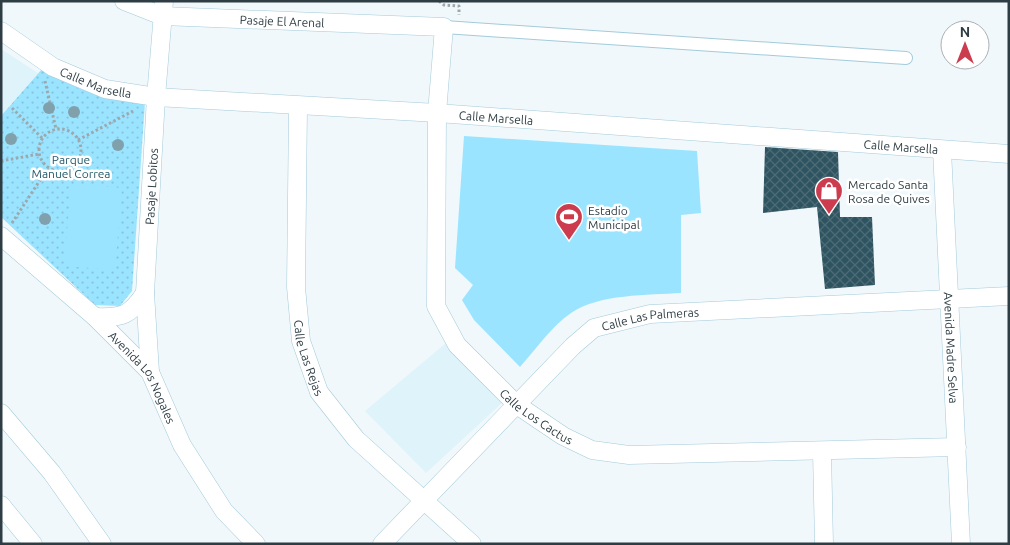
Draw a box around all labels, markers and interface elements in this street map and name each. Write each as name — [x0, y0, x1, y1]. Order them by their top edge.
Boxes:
street label: Pasaje El Arenal — [239, 13, 325, 29]
north arrow — [940, 20, 990, 70]
text: N — [960, 24, 970, 40]
street label: Calle Marsella — [58, 64, 132, 100]
street label: Calle Marsella — [458, 108, 534, 126]
street label: Calle Marsella — [863, 137, 939, 155]
street label: Pasaje Lobitos — [142, 148, 160, 225]
park label: Parque Manuel Correa — [31, 153, 111, 180]
shop icon: Mercado Santa Rosa de Quives — [814, 176, 844, 215]
place label: Mercado Santa Rosa de Quives — [848, 178, 930, 205]
sports icon: Estadio Municipal — [554, 202, 584, 241]
place label: Estadio Municipal — [588, 204, 640, 231]
street label: Avenida Madre Selva — [942, 292, 961, 404]
street label: Calle Las Palmeras — [600, 305, 699, 332]
street label: Calle Las Rejas — [293, 319, 326, 398]
street label: Avenida Los Nogales — [106, 328, 178, 425]
street label: Calle Los Cactus — [498, 386, 575, 446]

